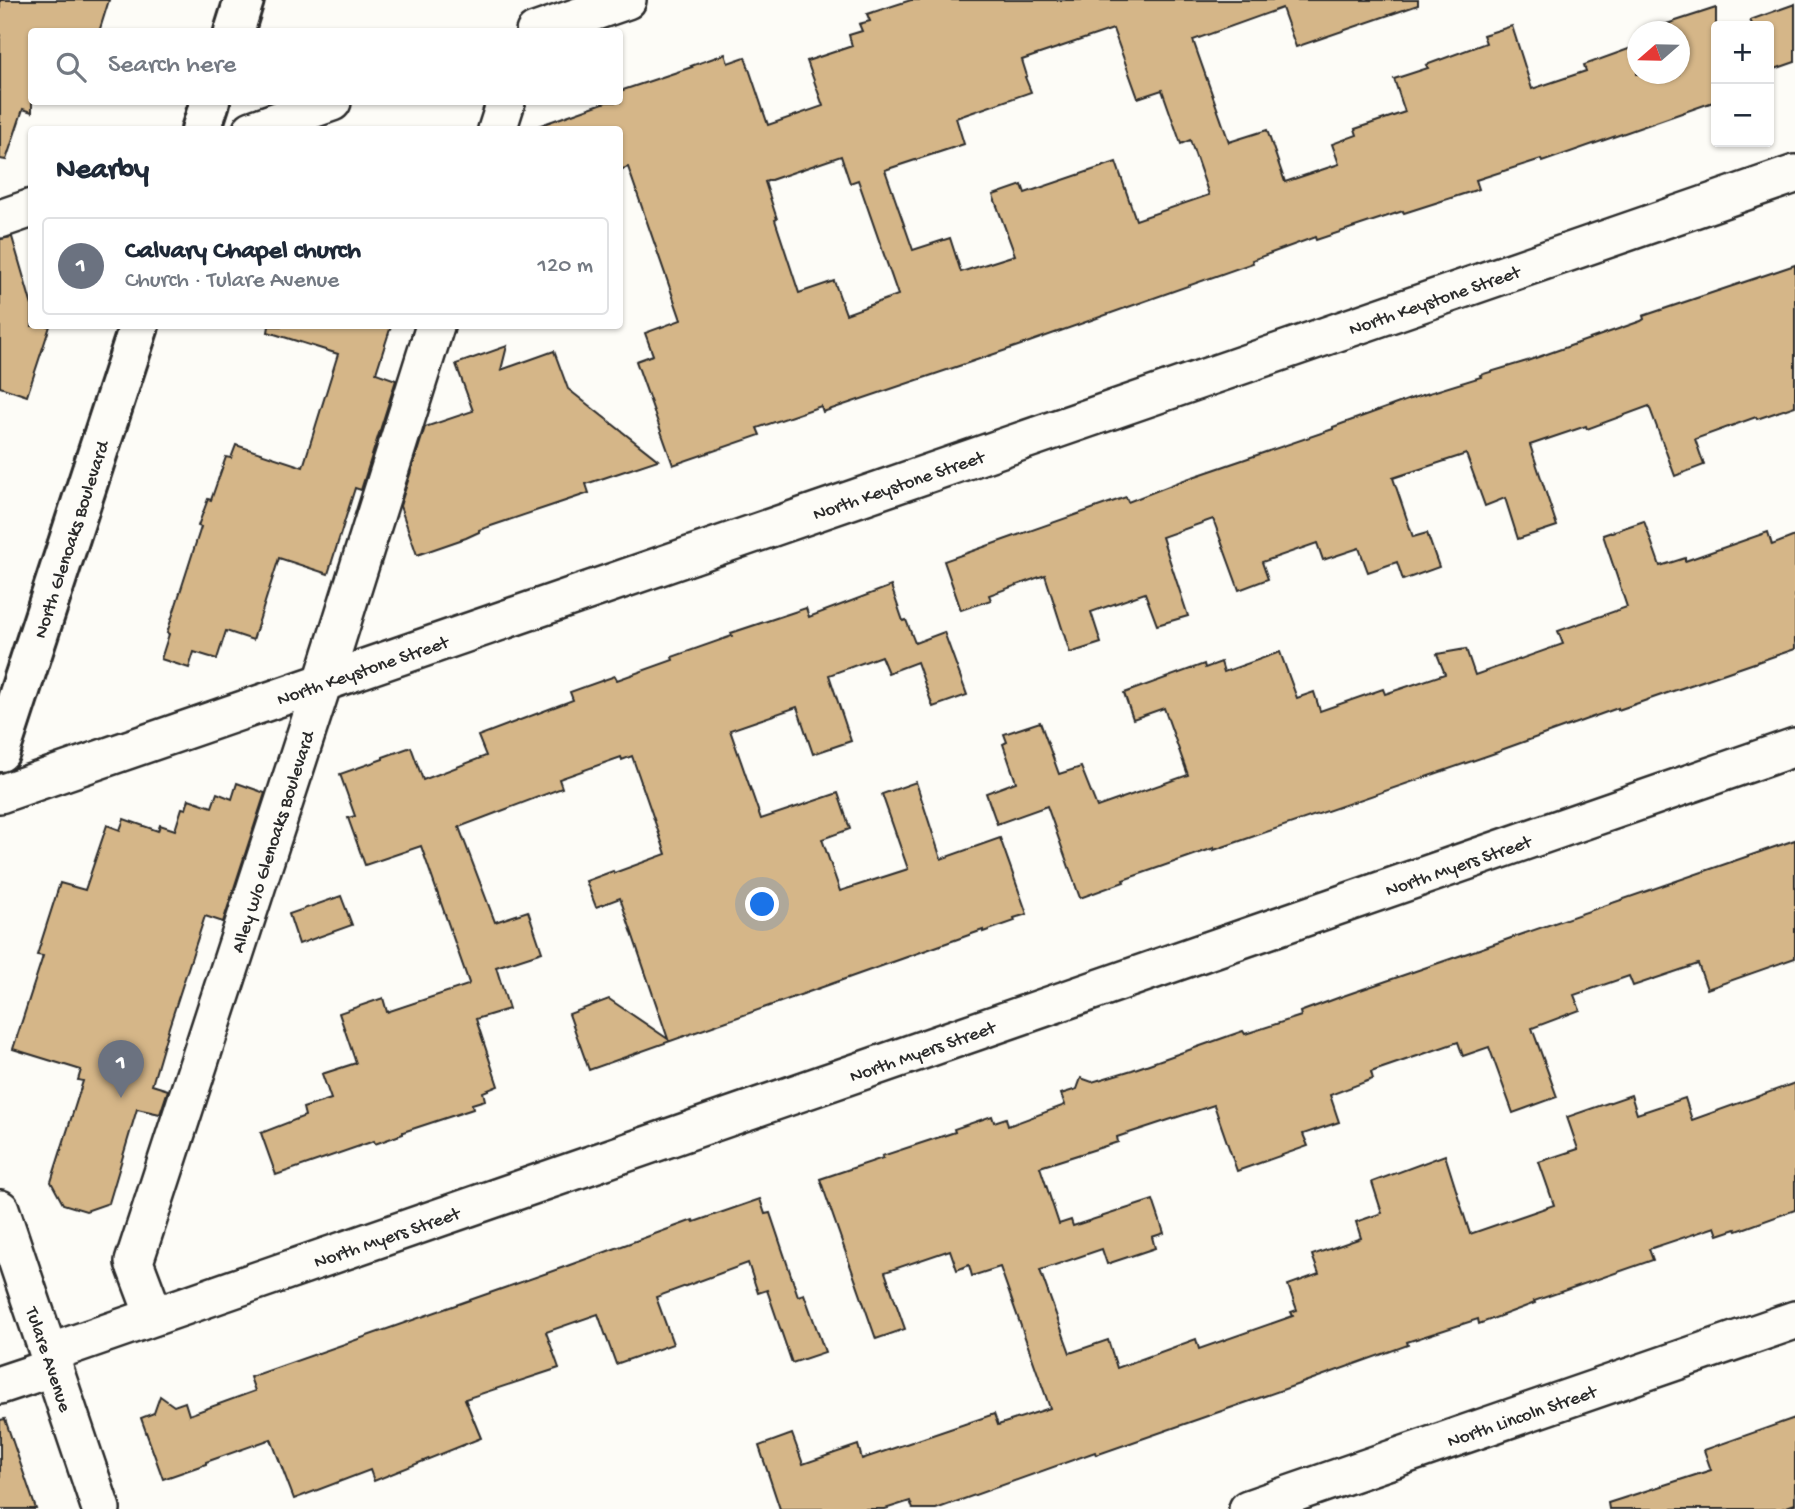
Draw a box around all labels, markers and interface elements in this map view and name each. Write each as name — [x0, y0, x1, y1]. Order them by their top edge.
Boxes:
north arrow — [1627, 21, 1690, 84]
map controls — [1711, 21, 1774, 147]
button: + — [1711, 21, 1774, 84]
search box — [28, 28, 623, 105]
icon: search — [52, 48, 90, 86]
text: Search here — [108, 51, 236, 82]
button: − — [1711, 84, 1774, 147]
text: Nearby — [56, 154, 149, 189]
text: Calvary Chapel church — [125, 237, 361, 268]
text: 1 — [76, 253, 86, 280]
text: 120 m — [538, 253, 593, 280]
street label: North Keystone Street — [1346, 261, 1526, 342]
text: Church · Tulare Avenue — [125, 268, 339, 295]
street label: North Glenoaks Boulevard — [30, 437, 116, 642]
street label: North Keystone Street — [810, 446, 990, 527]
street label: North Keystone Street — [274, 631, 454, 712]
street label: Alley w/o Glenoaks Boulevard — [228, 727, 322, 956]
street label: North Myers Street — [1383, 831, 1537, 903]
your location — [745, 887, 779, 921]
street label: North Myers Street — [847, 1017, 1001, 1089]
pin: 1 — [98, 1040, 144, 1098]
street label: North Myers Street — [311, 1203, 465, 1275]
street label: Tulare Avenue — [18, 1303, 75, 1415]
street label: North Lincoln Street — [1445, 1381, 1602, 1454]

